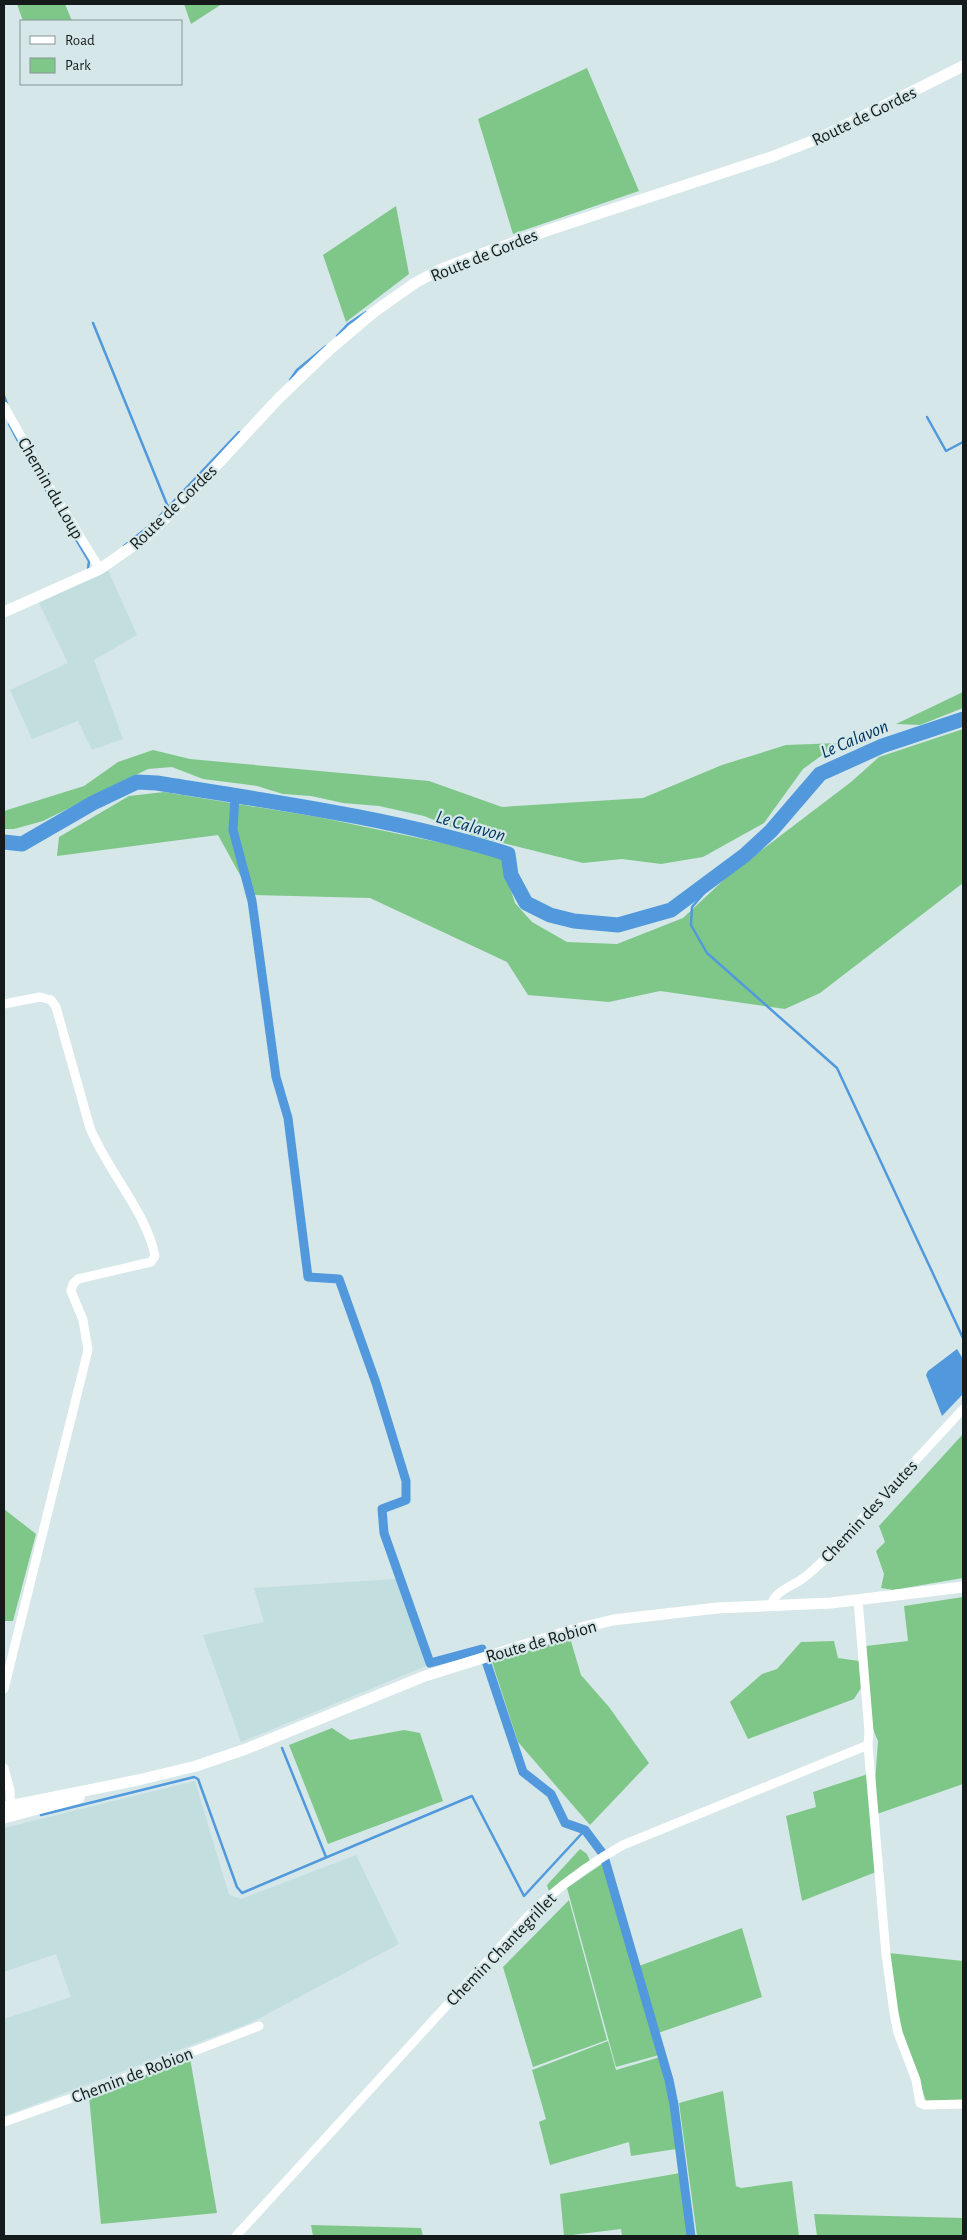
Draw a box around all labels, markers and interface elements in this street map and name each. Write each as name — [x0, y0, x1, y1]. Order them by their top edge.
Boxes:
legend — [20, 20, 182, 85]
text: Road — [65, 33, 95, 48]
text: Park — [65, 58, 91, 73]
street label: Route de Gordes — [809, 84, 920, 150]
street label: Route de Gordes — [428, 226, 541, 286]
street label: Chemin du Loup — [14, 435, 86, 542]
street label: Route de Gordes — [126, 462, 221, 554]
water label: Le Calavon — [818, 717, 891, 762]
water label: Le Calavon — [434, 807, 508, 845]
street label: Chemin des Vautes — [818, 1457, 921, 1566]
street label: Route de Robion — [484, 1618, 599, 1666]
street label: Chemin Chantegrillet — [443, 1889, 560, 2010]
street label: Chemin de Robion — [69, 2045, 196, 2107]

